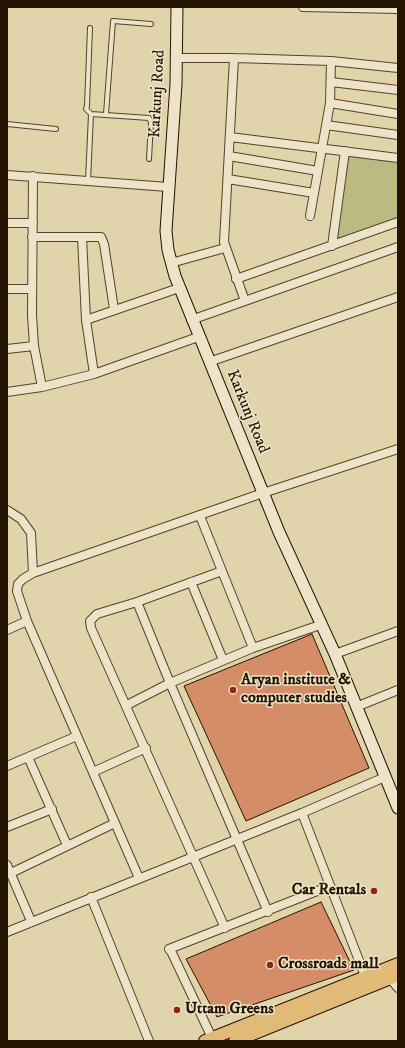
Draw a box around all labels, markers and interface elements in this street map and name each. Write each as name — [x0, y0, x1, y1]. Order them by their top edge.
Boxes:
street label: Karkunj Road — [146, 49, 170, 139]
street label: Karkunj Road — [222, 367, 272, 457]
place label: Aryan institute & computer studies — [241, 671, 351, 709]
marker: Aryan institute & computer studies — [228, 685, 238, 695]
place label: Car Rentals — [292, 881, 366, 901]
marker: Car Rentals — [369, 886, 379, 896]
place label: Crossroads mall — [278, 955, 379, 975]
marker: Crossroads mall — [265, 960, 275, 970]
place label: Uttam Greens — [185, 1000, 274, 1020]
marker: Uttam Greens — [172, 1005, 182, 1015]

